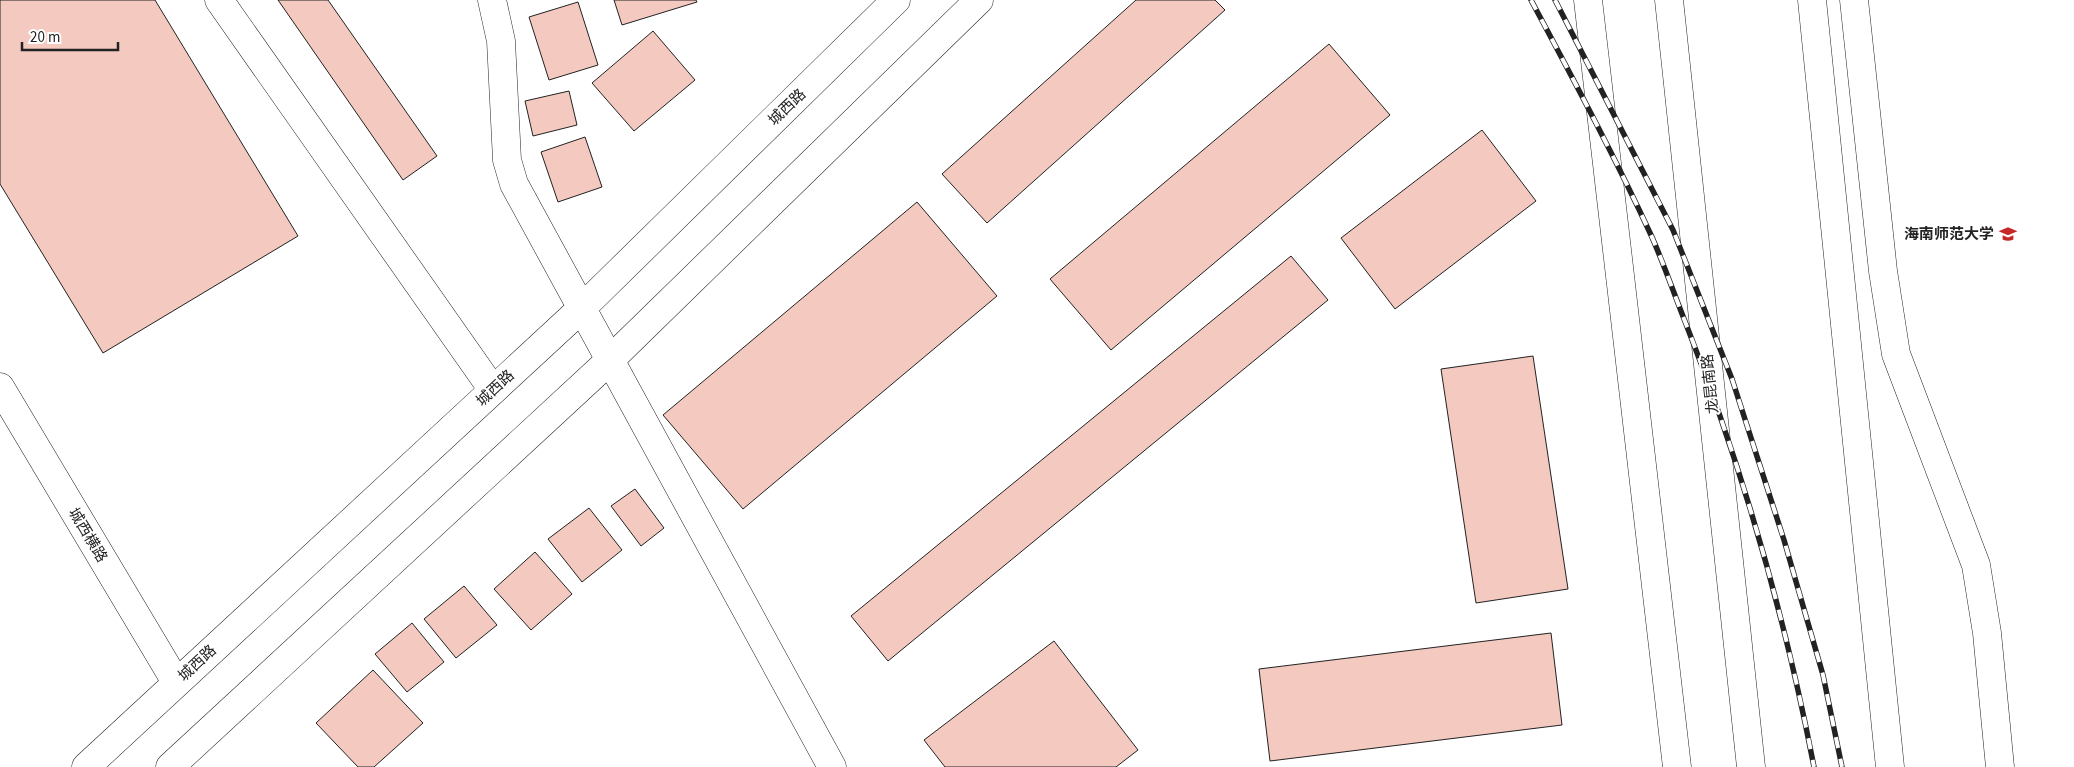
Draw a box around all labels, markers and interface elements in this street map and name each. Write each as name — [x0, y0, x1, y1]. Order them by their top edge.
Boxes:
scale bar — [22, 20, 119, 52]
text: 20 m — [30, 27, 60, 48]
street label: 城西路 — [764, 84, 811, 131]
place label: 海南师范大学 — [1904, 224, 1994, 245]
school or university icon: 海南师范大学 — [1998, 224, 2018, 244]
street label: 龙昆南路 — [1697, 353, 1724, 415]
street label: 城西路 — [472, 365, 519, 411]
street label: 城西横路 — [63, 504, 112, 566]
street label: 城西路 — [174, 640, 221, 686]

